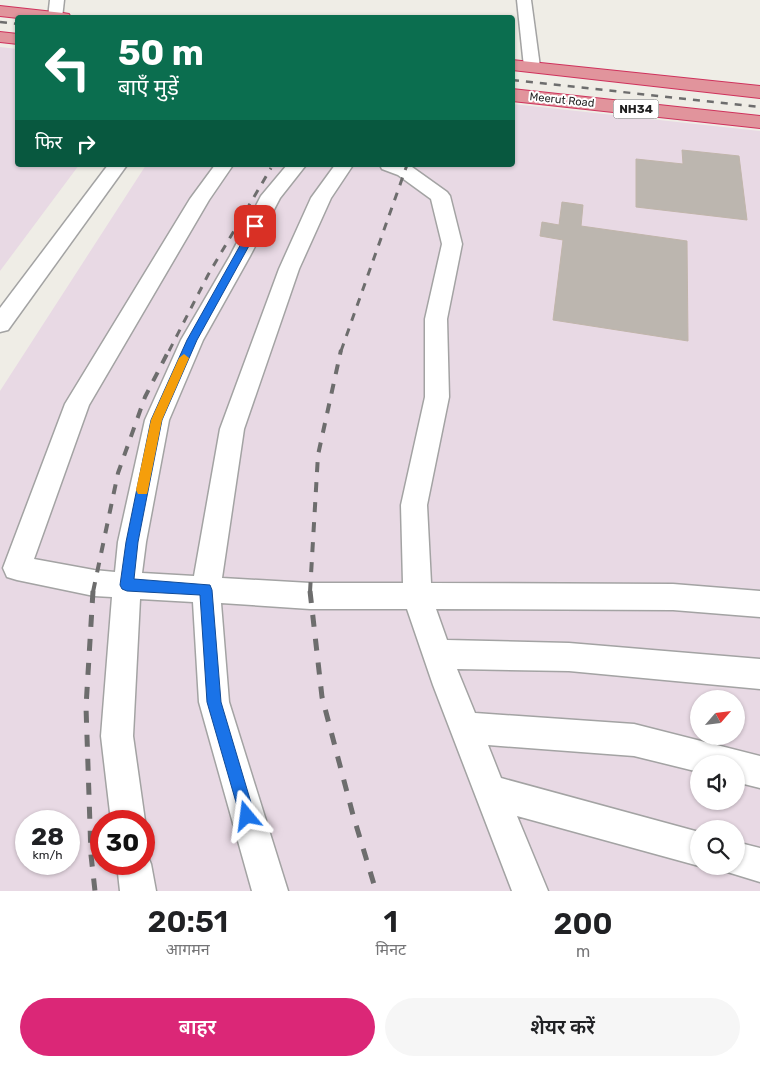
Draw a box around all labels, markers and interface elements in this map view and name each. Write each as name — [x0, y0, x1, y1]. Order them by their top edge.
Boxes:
text: 50 m — [118, 32, 204, 74]
icon: left — [35, 35, 100, 100]
text: बाएँ मुड़ें — [118, 74, 179, 101]
street label: Meerut Road — [529, 90, 595, 110]
road number: NH34 — [614, 100, 658, 118]
icon: right — [72, 130, 100, 158]
text: फिर — [35, 131, 62, 154]
pin — [234, 205, 276, 247]
icon: arrive — [241, 212, 269, 240]
north arrow — [690, 690, 745, 745]
map controls — [690, 690, 745, 875]
button: sound — [690, 755, 745, 810]
position arrow — [220, 789, 272, 841]
speed limit sign: 30 — [90, 810, 155, 875]
button: search — [690, 820, 745, 875]
text: 28 — [31, 822, 64, 851]
text: km/h — [33, 848, 62, 862]
text: 20:51 — [147, 904, 228, 940]
text: 1 — [384, 904, 398, 940]
text: 200 — [553, 906, 613, 942]
text: आगमन — [166, 940, 210, 959]
text: मिनट — [375, 940, 406, 959]
text: m — [576, 942, 590, 961]
button: बाहर — [20, 998, 375, 1056]
button: शेयर करें — [385, 998, 740, 1056]

